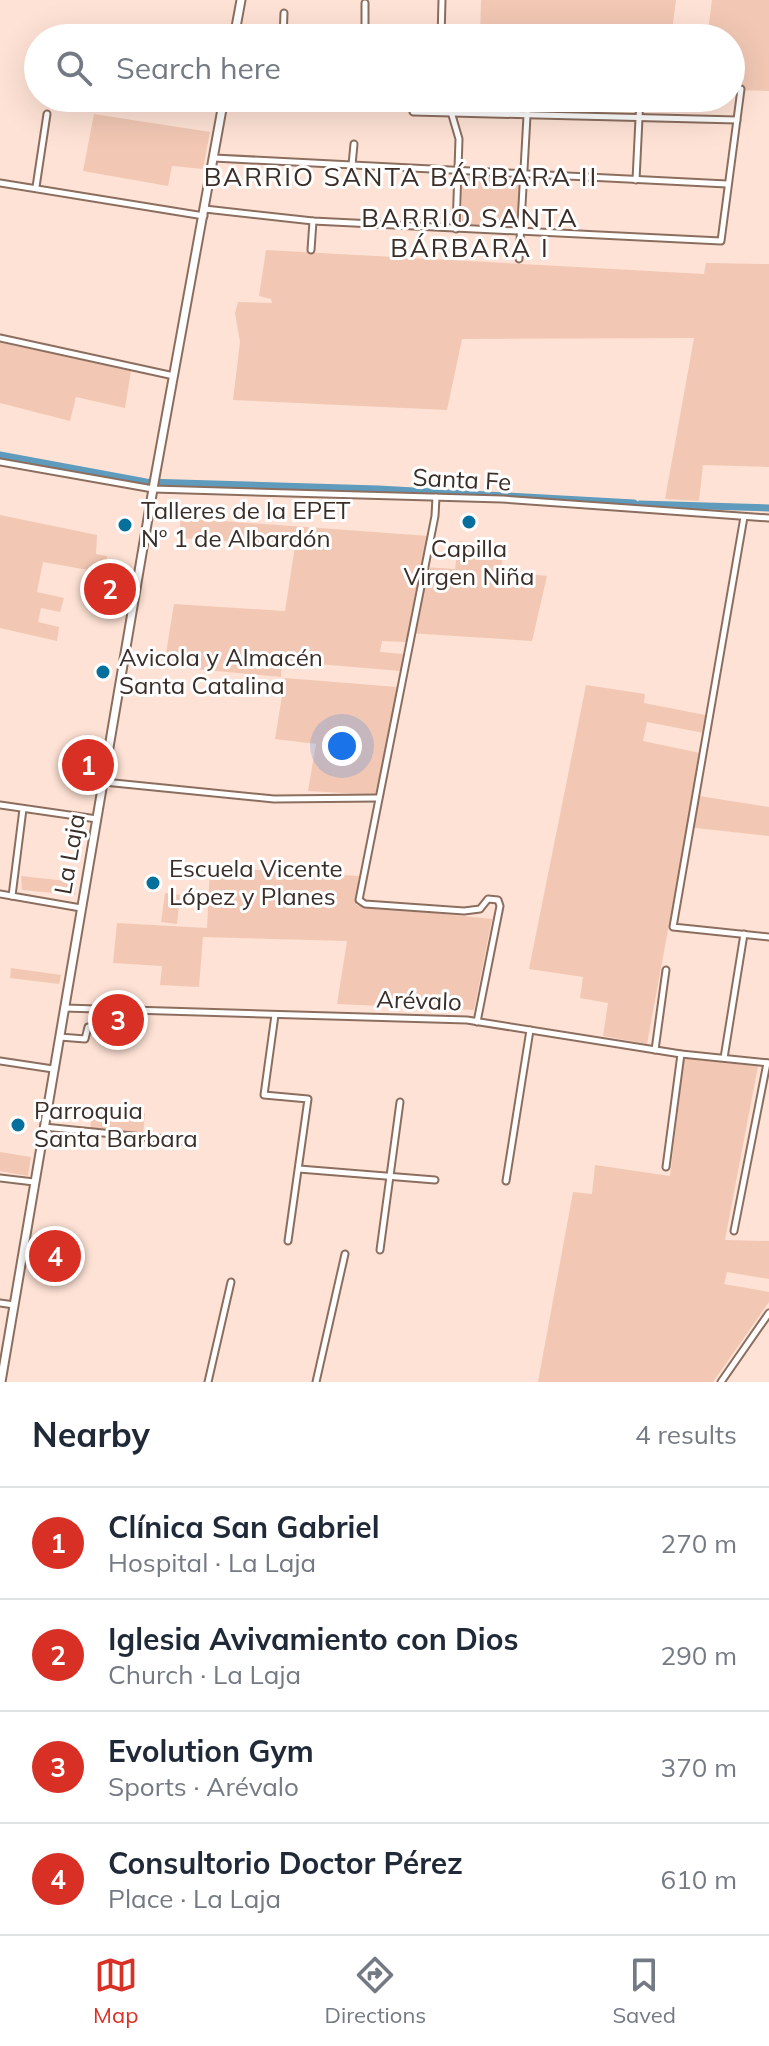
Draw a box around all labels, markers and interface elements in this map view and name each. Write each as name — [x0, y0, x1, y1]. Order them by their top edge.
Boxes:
search box — [24, 24, 745, 112]
icon: search — [52, 46, 96, 90]
text: Search here — [116, 49, 281, 87]
district label: BARRIO SANTA BÁRBARA II — [204, 160, 598, 193]
district label: BARRIO SANTA BÁRBARA I — [361, 201, 579, 264]
street label: Santa Fe — [412, 461, 512, 497]
place label: Talleres de la EPET Nº 1 de Albardón — [141, 495, 351, 553]
marker: Capilla Virgen Niña — [460, 513, 478, 531]
marker: Talleres de la EPET Nº 1 de Albardón — [116, 516, 134, 534]
place label: Capilla Virgen Niña — [404, 533, 534, 591]
pin: 2 — [84, 559, 136, 619]
place label: Avicola y Almacén Santa Catalina — [119, 642, 323, 700]
marker: Avicola y Almacén Santa Catalina — [94, 663, 112, 681]
your location — [322, 726, 362, 766]
pin: 1 — [62, 735, 114, 795]
street label: La Laja — [47, 811, 91, 896]
place label: Escuela Vicente López y Planes — [169, 853, 343, 911]
marker: Escuela Vicente López y Planes — [144, 874, 162, 892]
street label: Arévalo — [376, 984, 462, 1016]
pin: 3 — [92, 990, 144, 1050]
place label: Parroquia Santa Barbara — [34, 1095, 198, 1153]
marker: Parroquia Santa Barbara — [9, 1116, 27, 1134]
pin: 4 — [29, 1226, 81, 1286]
text: Nearby — [32, 1413, 150, 1456]
text: 4 results — [635, 1418, 737, 1451]
text: Clínica San Gabriel — [108, 1508, 380, 1546]
text: 1 — [50, 1527, 66, 1560]
text: 270 m — [661, 1527, 737, 1560]
text: Hospital · La Laja — [108, 1546, 316, 1579]
text: Iglesia Avivamiento con Dios — [108, 1620, 518, 1658]
text: 2 — [50, 1639, 66, 1672]
text: 290 m — [661, 1639, 737, 1672]
text: Church · La Laja — [108, 1658, 301, 1691]
text: Evolution Gym — [108, 1732, 314, 1770]
text: 3 — [50, 1751, 66, 1784]
text: 370 m — [661, 1751, 737, 1784]
text: Sports · Arévalo — [108, 1770, 299, 1803]
text: Consultorio Doctor Pérez — [108, 1844, 463, 1882]
text: 4 — [50, 1863, 66, 1896]
text: 610 m — [661, 1863, 737, 1896]
text: Place · La Laja — [108, 1882, 281, 1915]
tab: Map — [93, 1953, 138, 2029]
tab: Directions — [325, 1953, 426, 2029]
tab: Saved — [612, 1953, 676, 2029]

